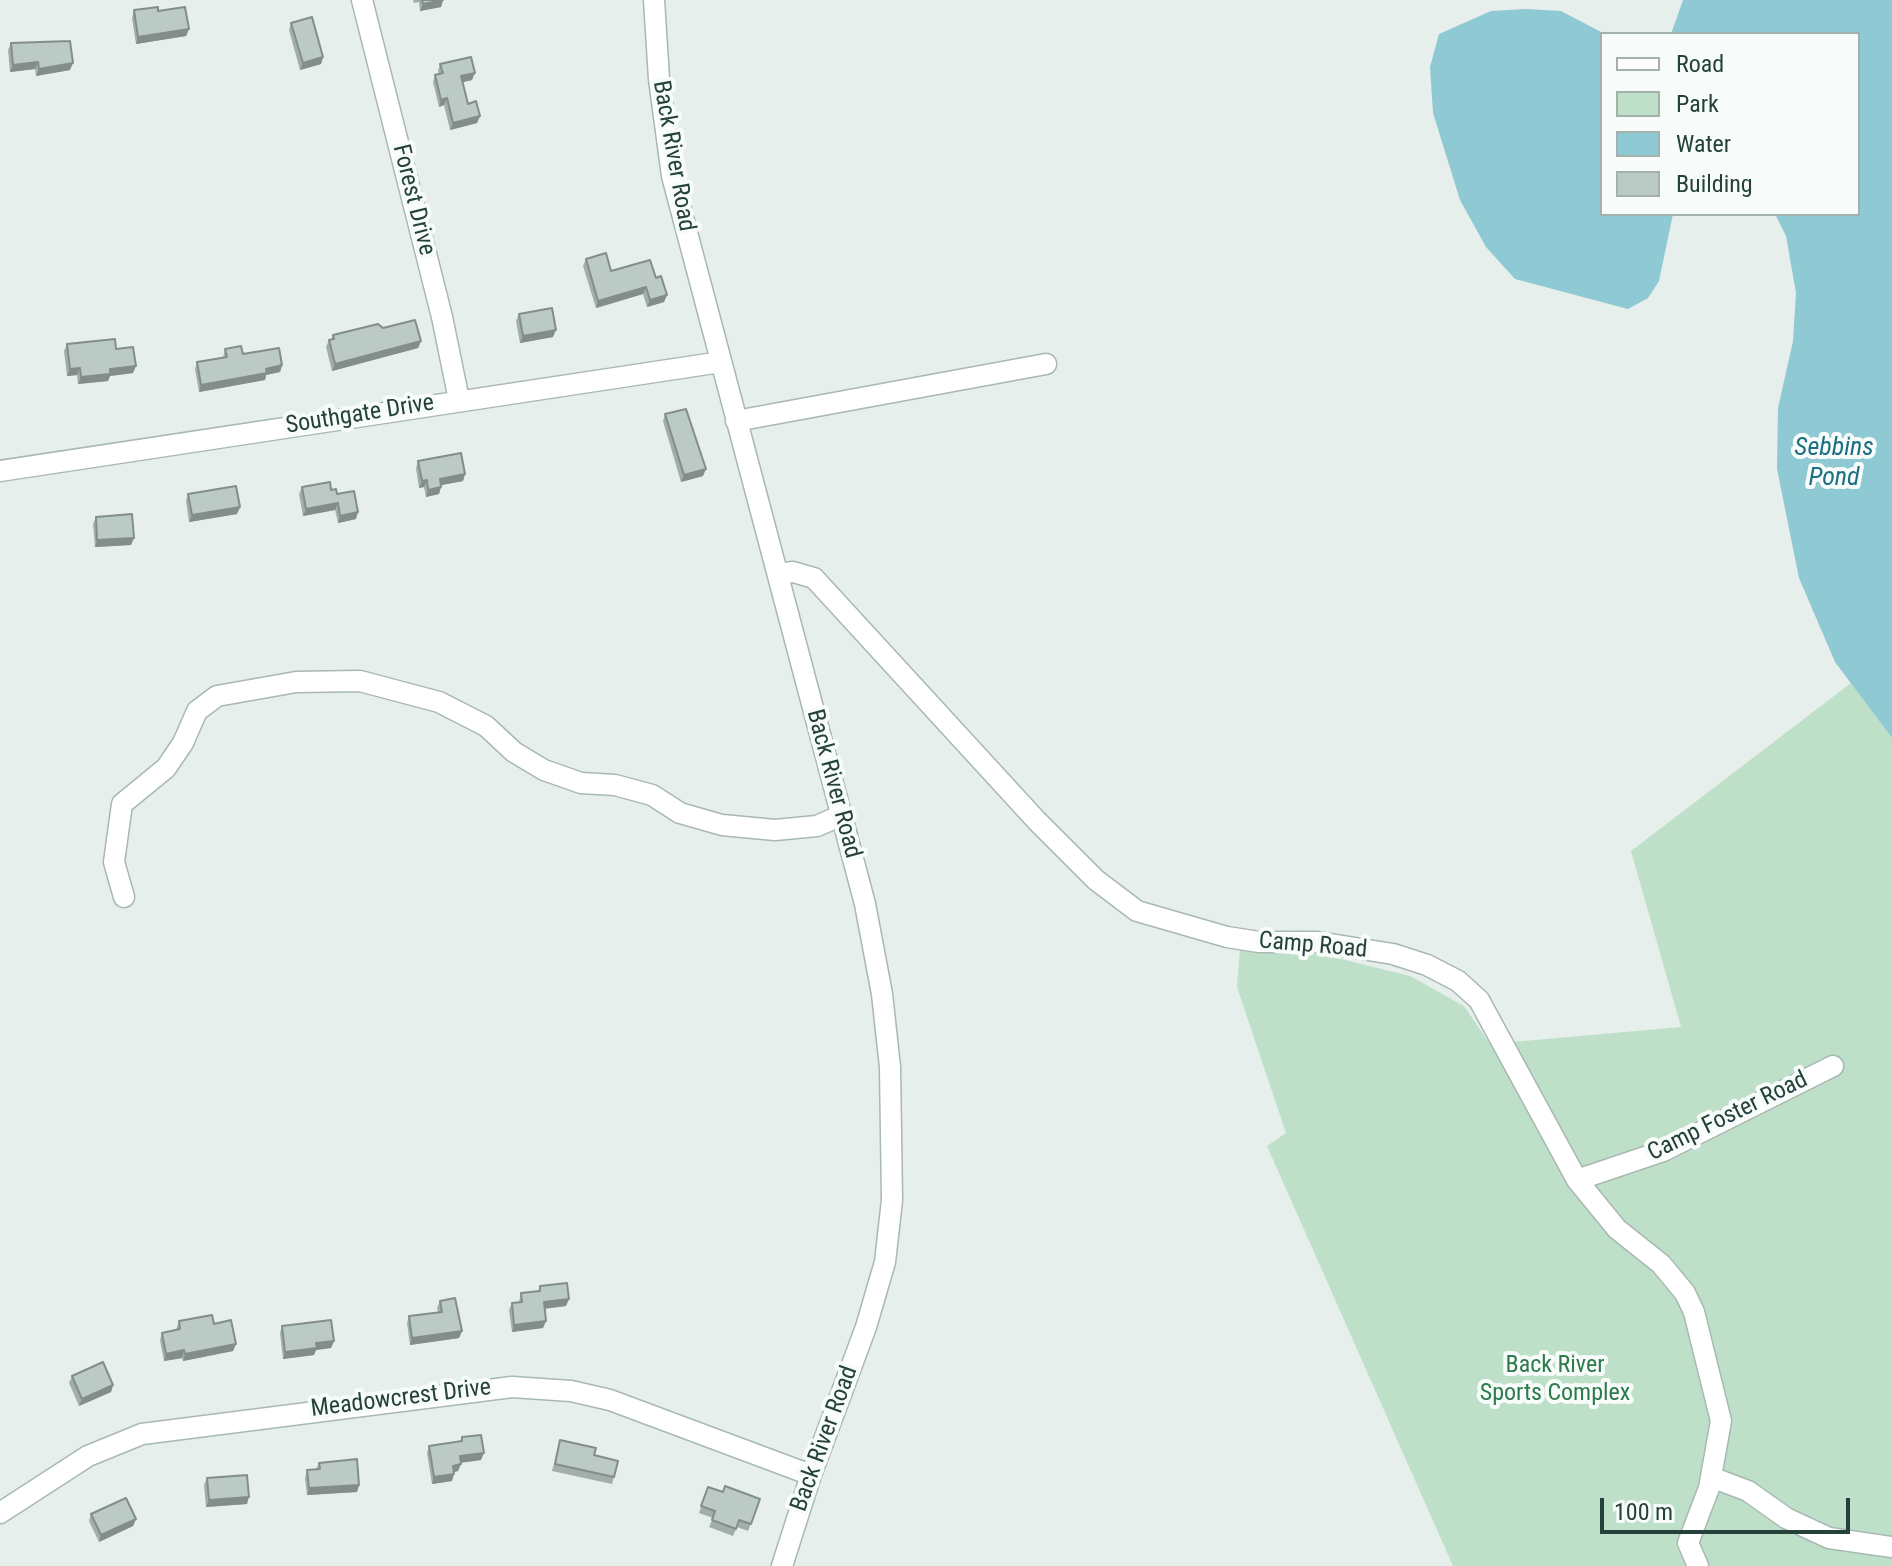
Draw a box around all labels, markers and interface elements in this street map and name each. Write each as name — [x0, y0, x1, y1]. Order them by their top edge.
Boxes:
legend — [1600, 32, 1860, 216]
text: Road — [1676, 50, 1724, 78]
street label: Back River Road — [646, 78, 700, 234]
text: Park — [1676, 90, 1719, 118]
text: Water — [1676, 130, 1731, 158]
street label: Forest Drive — [385, 142, 441, 258]
text: Building — [1676, 170, 1753, 198]
street label: Southgate Drive — [284, 389, 436, 441]
water label: Sebbins Pond — [1794, 432, 1874, 494]
street label: Back River Road — [799, 707, 867, 861]
street label: Camp Road — [1258, 927, 1368, 965]
street label: Camp Foster Road — [1643, 1066, 1813, 1168]
park label: Back River Sports Complex — [1480, 1352, 1630, 1408]
street label: Back River Road — [785, 1362, 865, 1516]
street label: Meadowcrest Drive — [309, 1374, 493, 1424]
scale bar — [1604, 1482, 1854, 1532]
text: 100 m — [1614, 1498, 1673, 1526]

